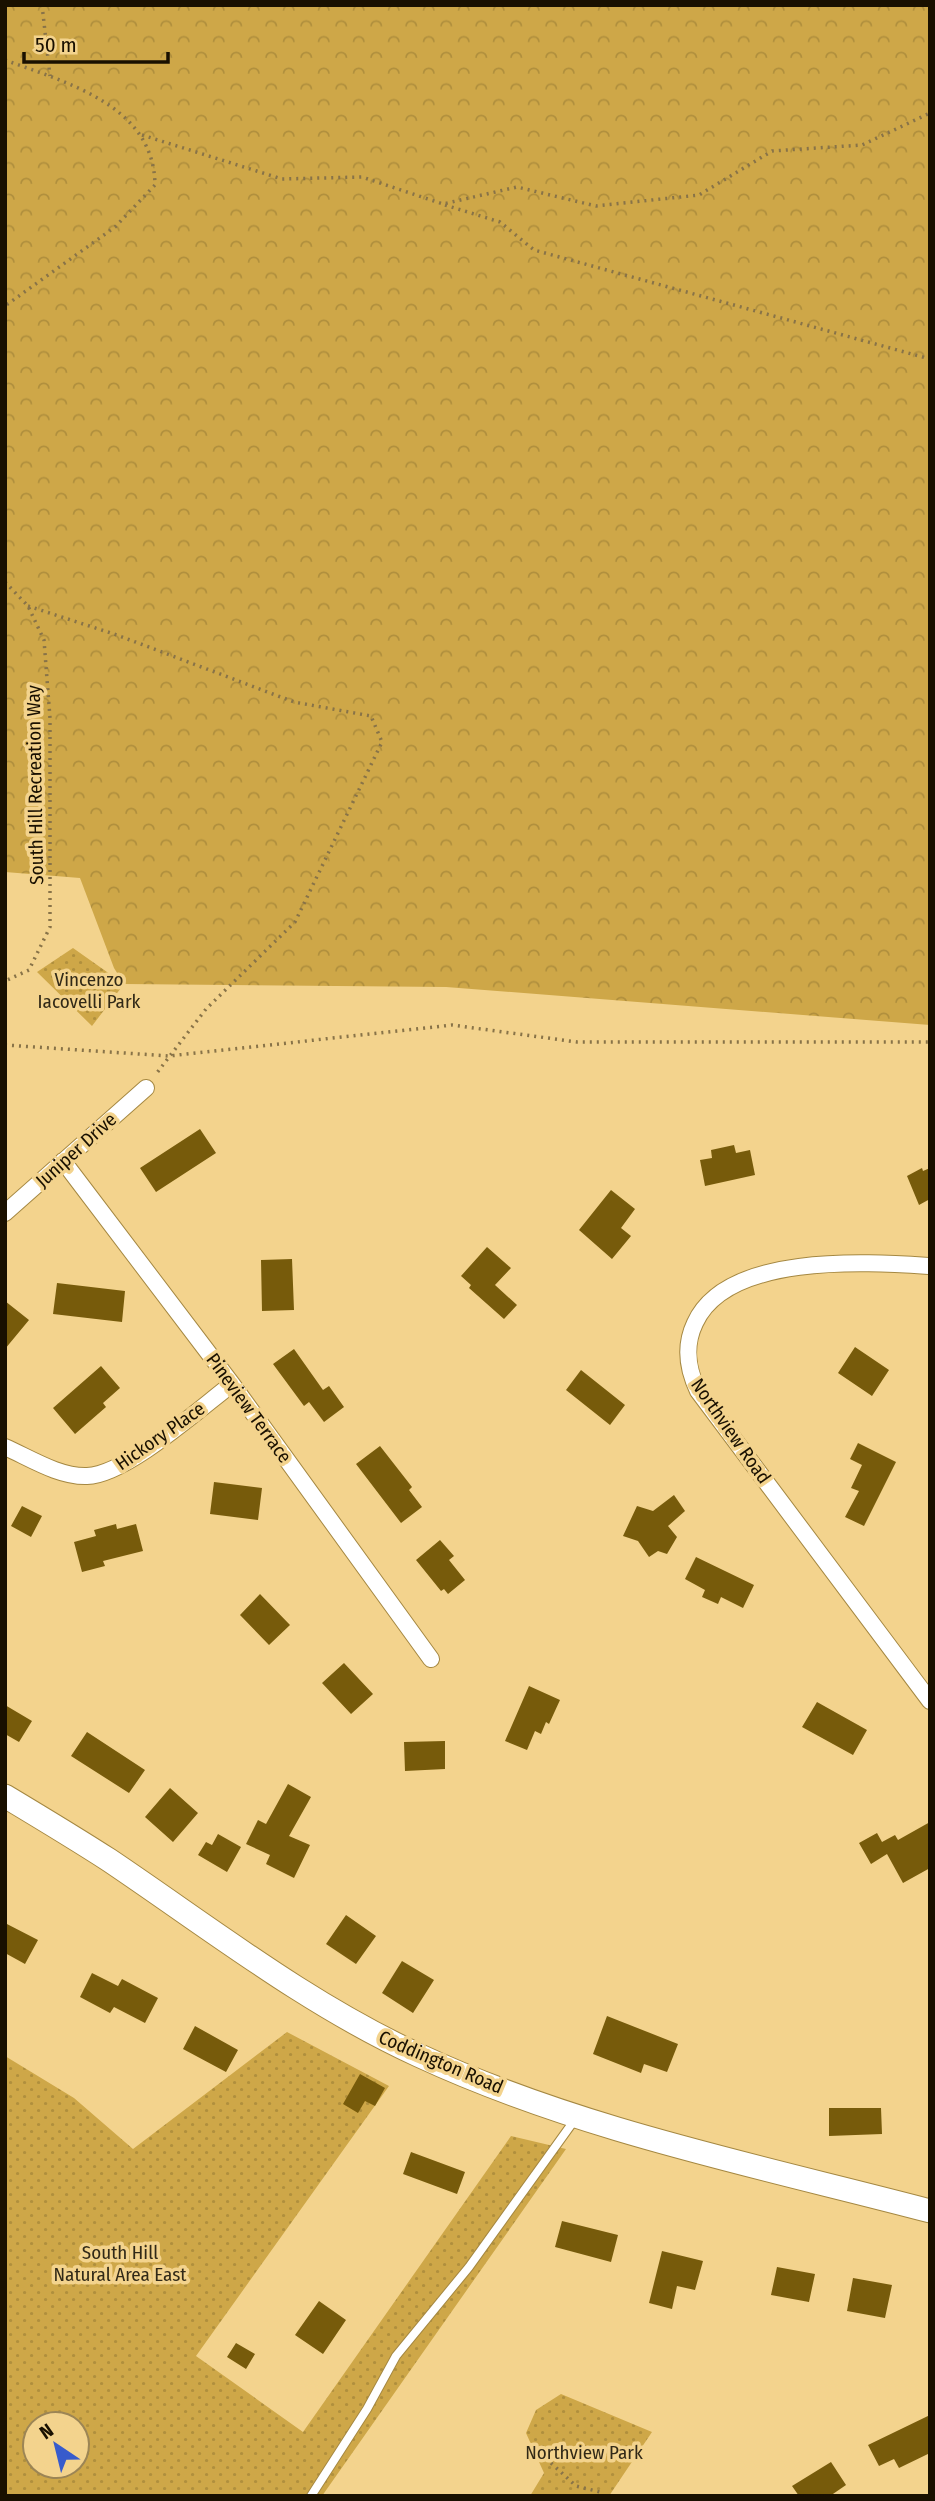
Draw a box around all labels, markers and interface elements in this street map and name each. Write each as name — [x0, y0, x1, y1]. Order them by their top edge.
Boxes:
scale bar — [24, 21, 168, 65]
text: 50 m — [35, 32, 77, 58]
street label: South Hill Recreation Way — [22, 684, 48, 885]
park label: Vincenzo Iacovelli Park — [38, 968, 141, 1013]
street label: Juniper Drive — [31, 1108, 121, 1192]
street label: Pineview Terrace — [202, 1349, 296, 1467]
street label: Northview Road — [686, 1374, 776, 1488]
street label: Hickory Place — [111, 1397, 209, 1475]
street label: Coddington Road — [375, 2025, 507, 2099]
park label: South Hill Natural Area East — [54, 2241, 187, 2286]
north arrow — [21, 2410, 91, 2480]
text: N — [35, 2419, 58, 2444]
park label: Northview Park — [525, 2441, 643, 2464]

